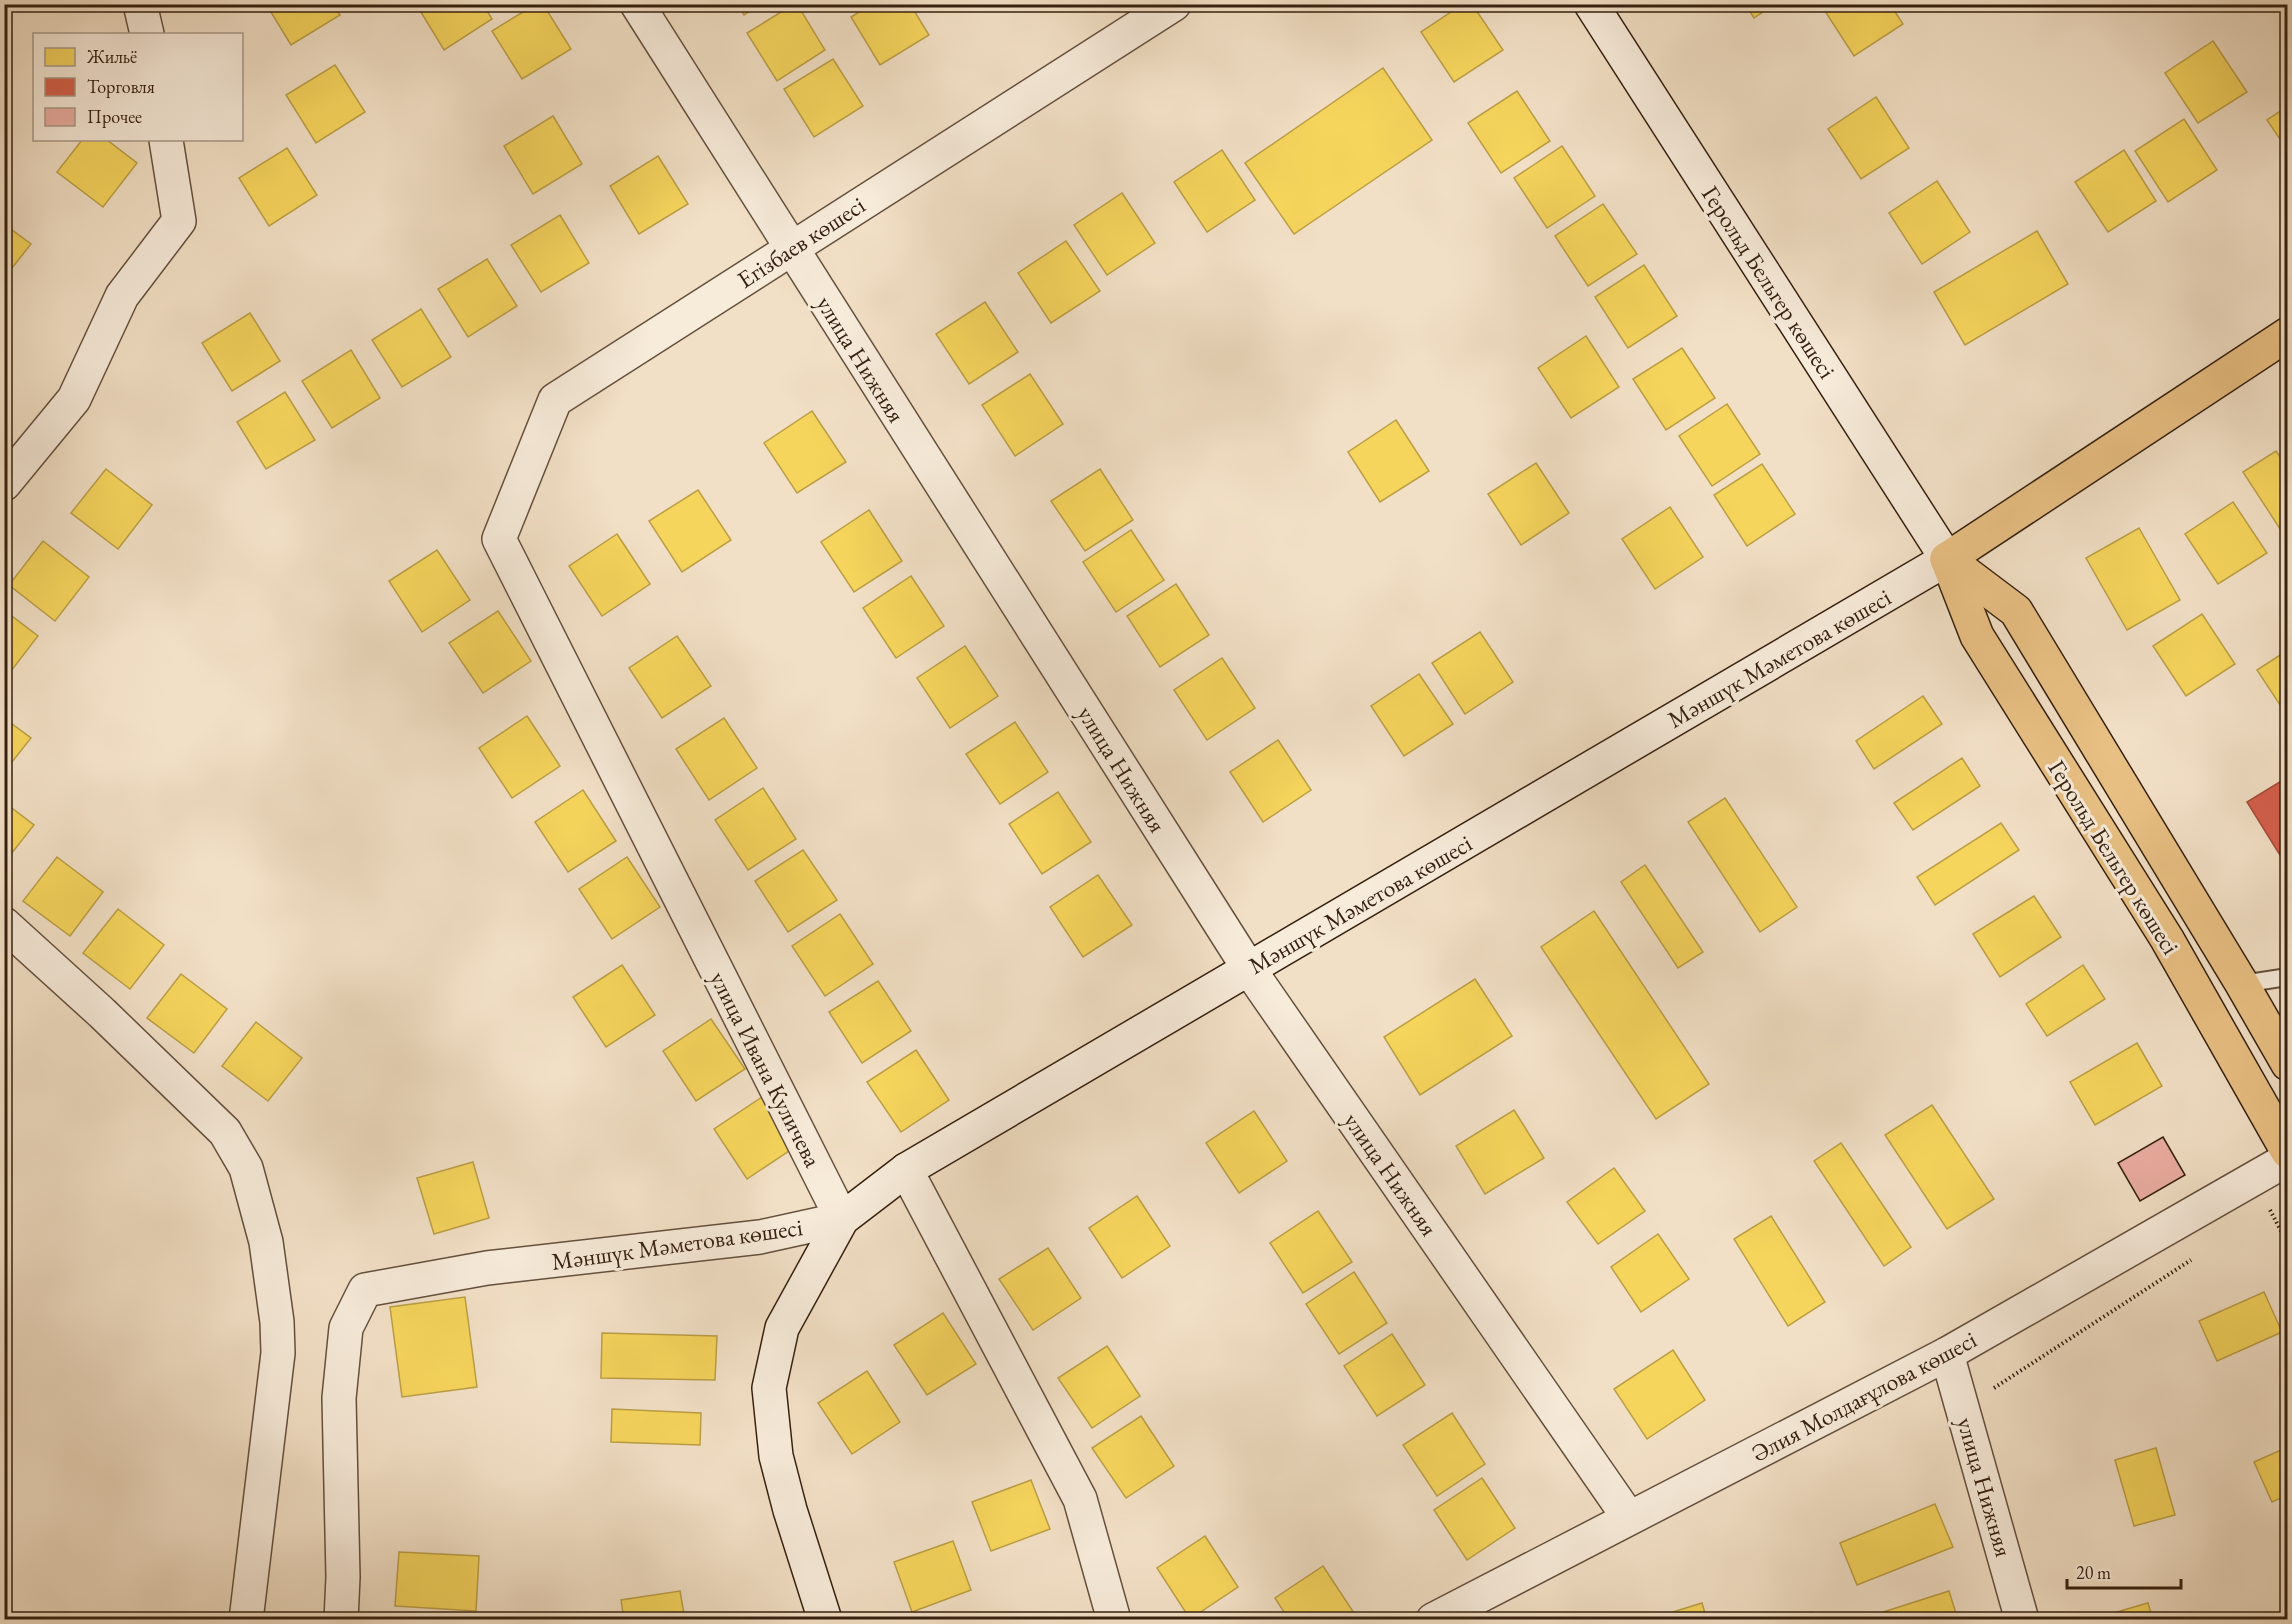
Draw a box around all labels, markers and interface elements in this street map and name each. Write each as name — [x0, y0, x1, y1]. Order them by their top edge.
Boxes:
legend — [33, 33, 243, 141]
text: Жильё — [86, 45, 137, 68]
text: Торговля — [87, 75, 155, 98]
text: Прочее — [87, 105, 142, 128]
street label: Герольд Бельгер көшесі — [1695, 180, 1843, 384]
street label: Егізбаев көшесі — [731, 189, 871, 295]
street label: улица Нижняя — [810, 290, 912, 428]
street label: Мәншүк Мәметова көшесі — [1662, 581, 1896, 735]
street label: улица Нижняя — [1071, 700, 1173, 838]
street label: Герольд Бельгер көшесі — [2042, 754, 2186, 960]
street label: Мәншүк Мәметова көшесі — [1243, 827, 1477, 981]
street label: улица Ивана Куличева — [703, 966, 829, 1172]
street label: улица Нижняя — [1337, 1106, 1445, 1242]
street label: Мәншүк Мәметова көшесі — [550, 1211, 805, 1277]
street label: Әлия Молдағұлова көшесі — [1746, 1324, 1982, 1468]
street label: улица Нижняя — [1950, 1414, 2020, 1561]
scale bar — [2067, 1552, 2181, 1590]
text: 20 m — [2076, 1561, 2111, 1584]

